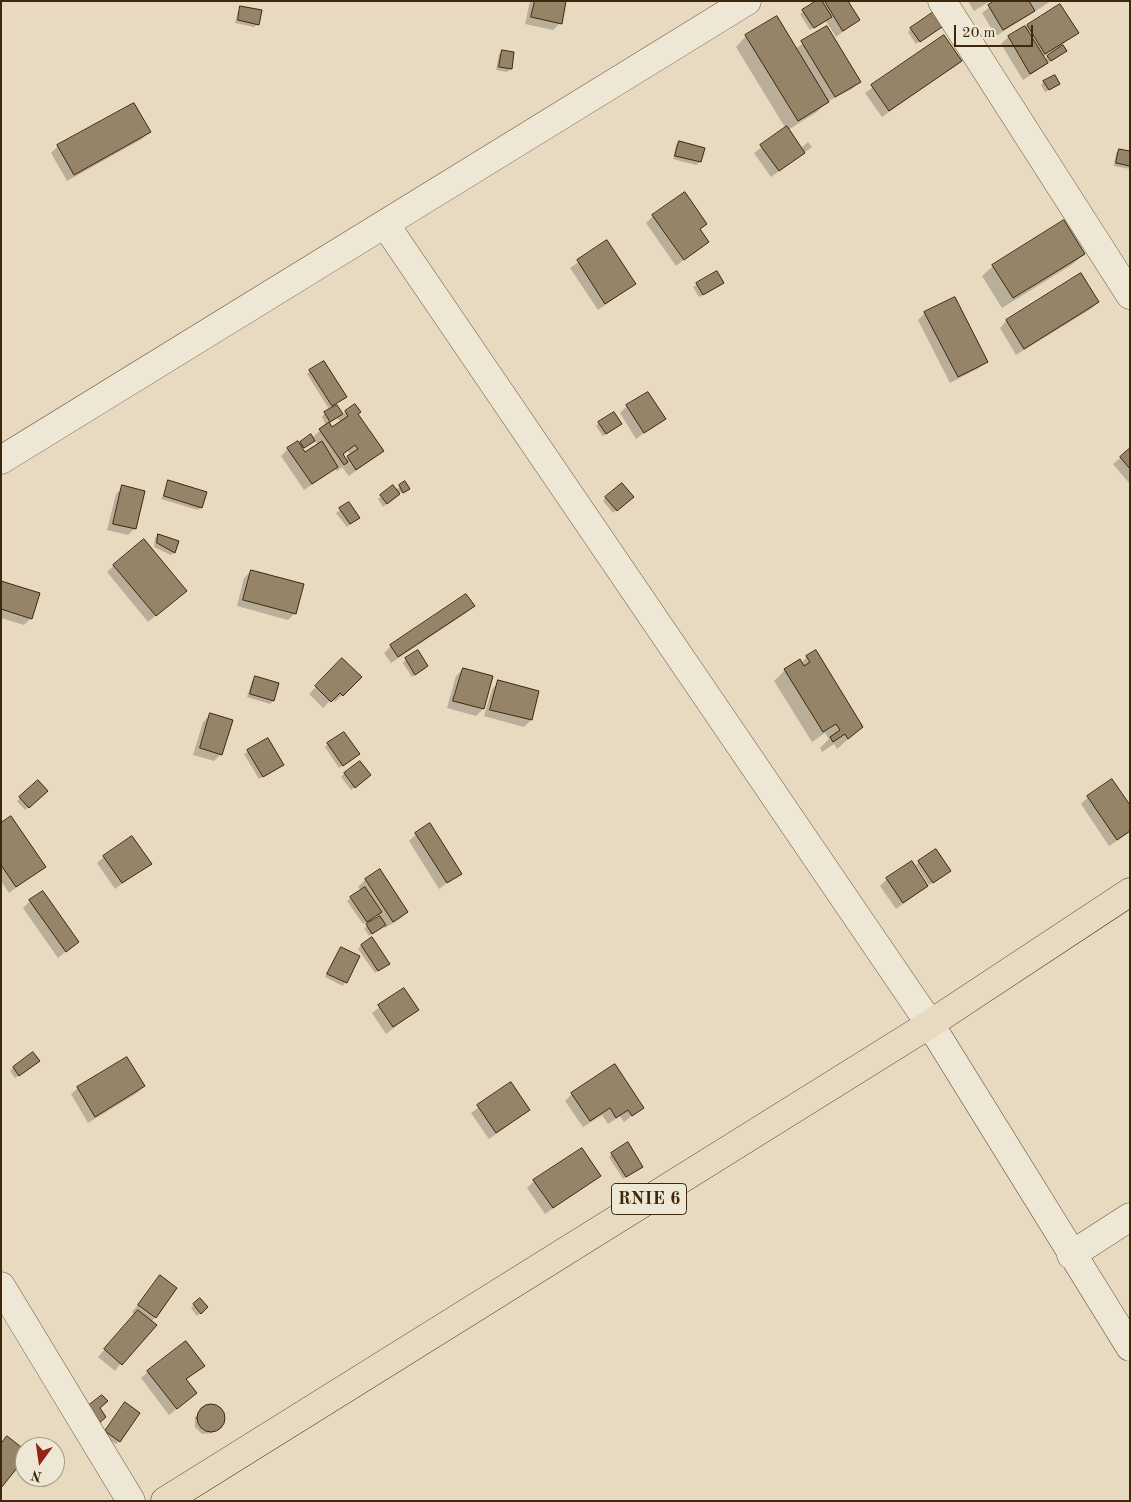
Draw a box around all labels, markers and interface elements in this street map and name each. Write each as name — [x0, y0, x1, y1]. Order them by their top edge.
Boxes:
scale bar — [956, 15, 1035, 47]
text: 20 m — [962, 26, 996, 41]
road number: RNIE 6 — [612, 1184, 686, 1214]
north arrow — [15, 1437, 65, 1487]
text: N — [30, 1467, 44, 1484]

